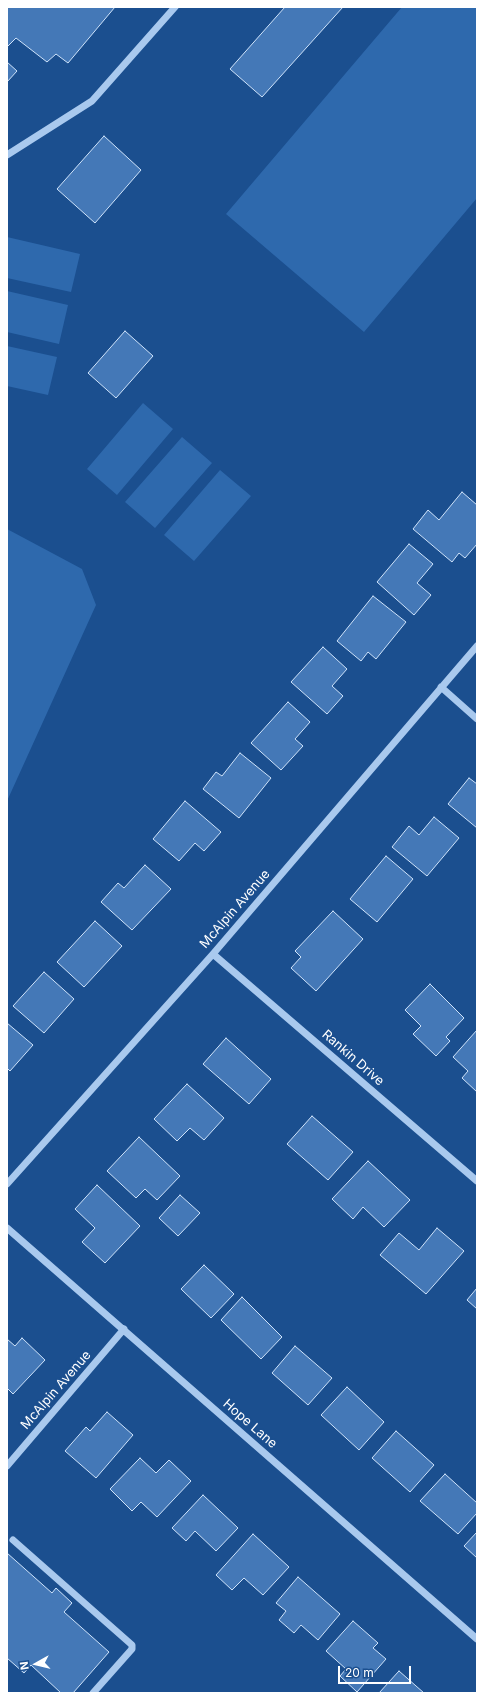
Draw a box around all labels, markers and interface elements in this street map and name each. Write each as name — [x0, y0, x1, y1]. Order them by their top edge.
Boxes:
street label: McAlpin Avenue — [197, 867, 273, 951]
street label: Rankin Drive — [319, 1027, 387, 1089]
street label: McAlpin Avenue — [18, 1348, 94, 1432]
street label: Hope Lane — [220, 1396, 280, 1452]
north arrow — [16, 1644, 56, 1684]
scale bar — [340, 1658, 413, 1684]
text: N — [17, 1661, 32, 1671]
text: 20 m — [345, 1665, 374, 1680]

